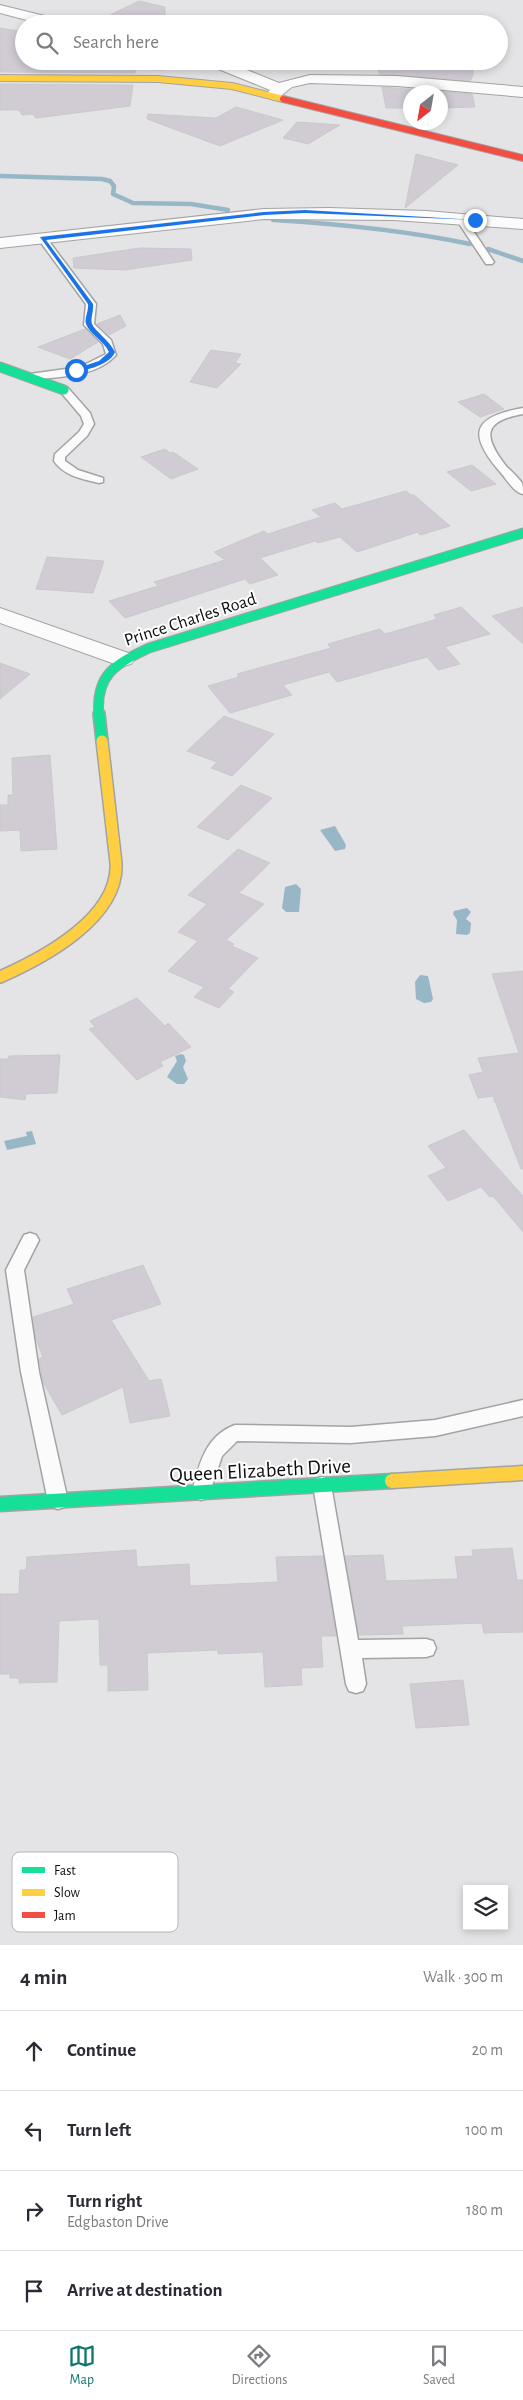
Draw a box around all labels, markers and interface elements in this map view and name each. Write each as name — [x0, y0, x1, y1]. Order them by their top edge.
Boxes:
search box — [15, 15, 508, 70]
icon: search — [33, 29, 61, 57]
text: Search here — [73, 33, 159, 52]
north arrow — [403, 85, 448, 130]
route end — [464, 209, 487, 232]
route start — [65, 359, 88, 382]
street label: Prince Charles Road — [122, 590, 259, 650]
street label: Queen Elizabeth Drive — [169, 1455, 351, 1486]
legend — [12, 1852, 178, 1932]
text: Fast — [54, 1864, 76, 1878]
map controls — [463, 1885, 508, 1930]
button: layers — [463, 1885, 508, 1930]
text: Slow — [54, 1886, 81, 1900]
text: Jam — [54, 1909, 76, 1923]
text: 4 min — [20, 1967, 67, 1988]
text: Walk · 300 m — [423, 1969, 503, 1985]
icon: ahead — [20, 2037, 48, 2065]
text: Continue — [67, 2041, 136, 2060]
text: 20 m — [472, 2042, 503, 2058]
icon: left — [20, 2117, 48, 2145]
text: Turn left — [67, 2121, 131, 2140]
text: 100 m — [465, 2122, 503, 2138]
text: Turn right — [67, 2192, 142, 2211]
icon: right — [20, 2197, 48, 2225]
text: 180 m — [466, 2202, 503, 2218]
text: Edgbaston Drive — [67, 2214, 169, 2230]
icon: arrive — [20, 2277, 48, 2305]
text: Arrive at destination — [67, 2281, 223, 2300]
tab: Map — [68, 2342, 96, 2389]
tab: Directions — [232, 2342, 287, 2389]
tab: Saved — [423, 2342, 455, 2389]

